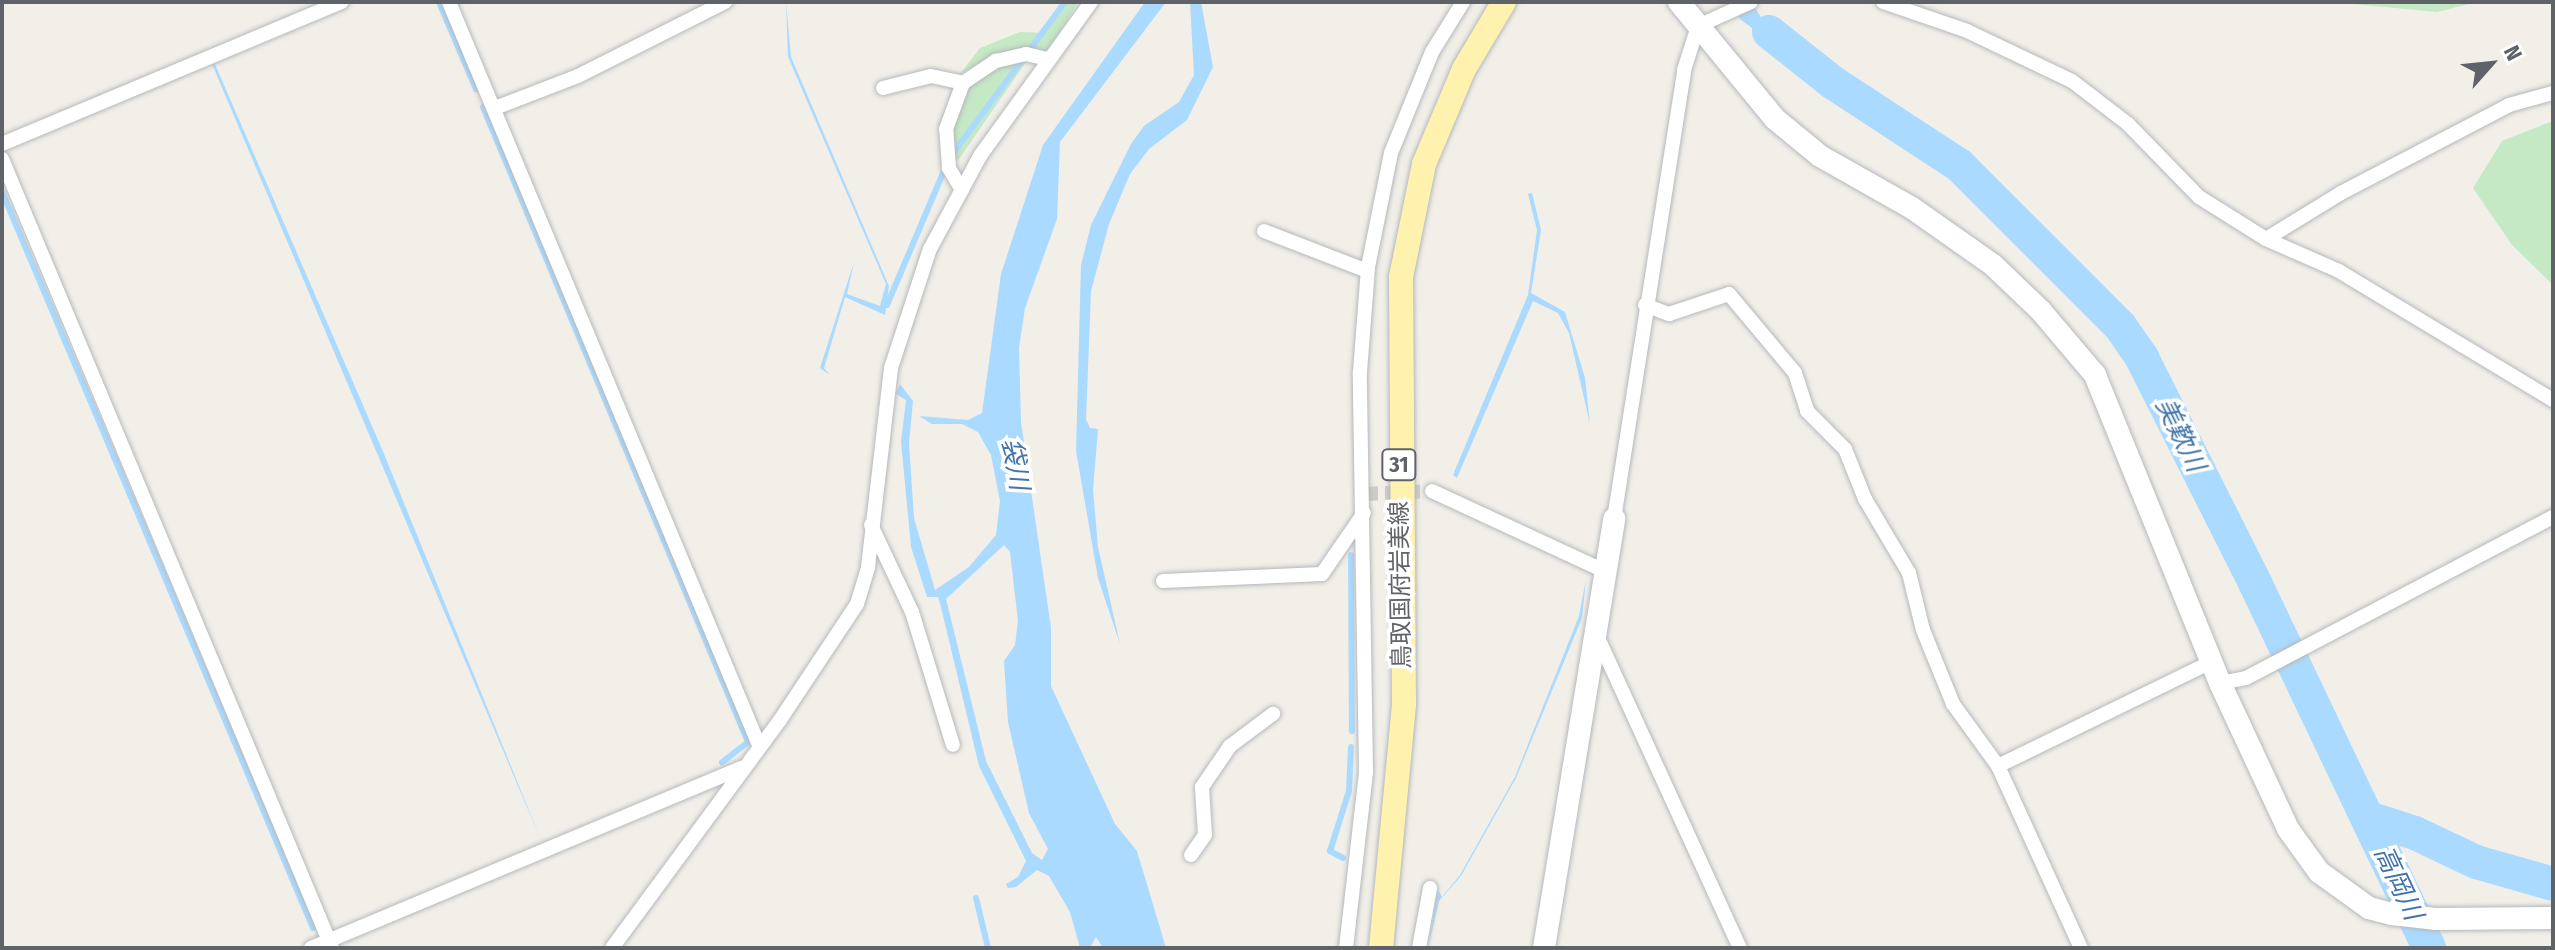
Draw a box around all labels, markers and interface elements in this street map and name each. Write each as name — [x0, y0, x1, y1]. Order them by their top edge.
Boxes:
north arrow — [2451, 24, 2531, 104]
text: N — [2498, 41, 2528, 65]
water label: 美歎川 — [2149, 393, 2211, 477]
water label: 袋川 — [995, 436, 1035, 492]
road number: 31 — [1381, 447, 1417, 483]
street label: 鳥取国府岩美線 — [1385, 501, 1417, 669]
water label: 高岡川 — [2367, 841, 2429, 925]

